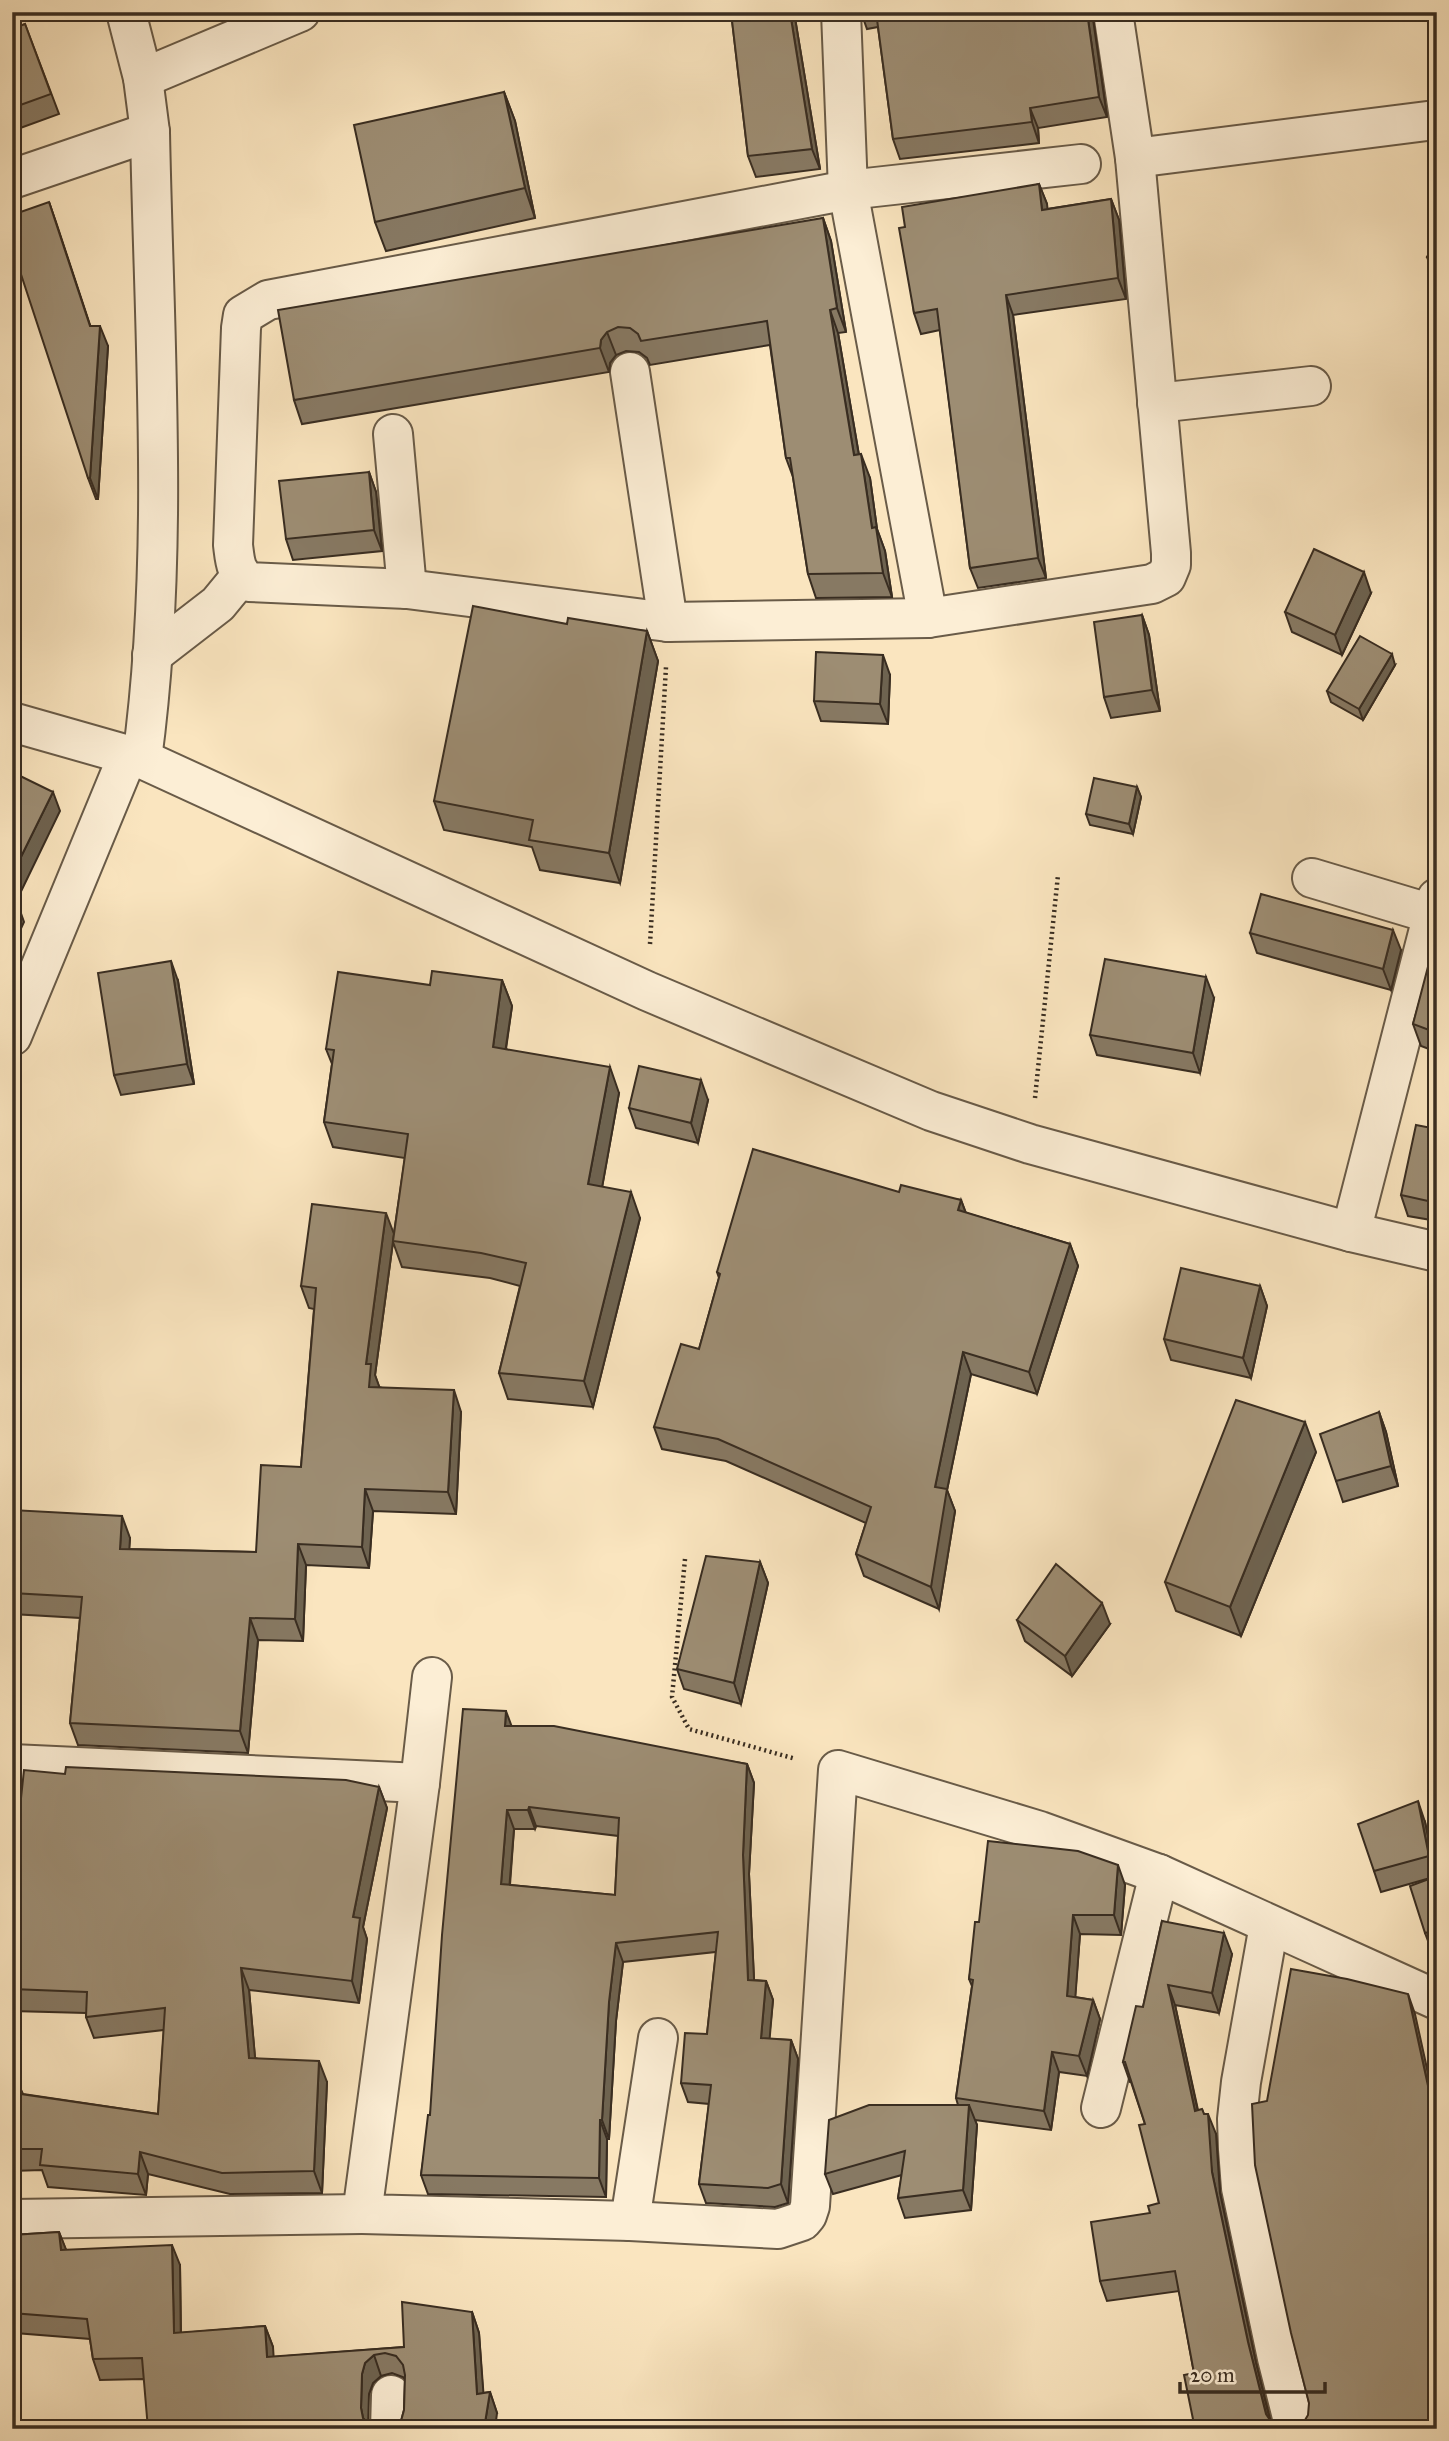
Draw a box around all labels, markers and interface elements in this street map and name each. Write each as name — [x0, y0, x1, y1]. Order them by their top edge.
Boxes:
scale bar — [1180, 2350, 1325, 2394]
text: 20 m — [1190, 2362, 1235, 2388]

